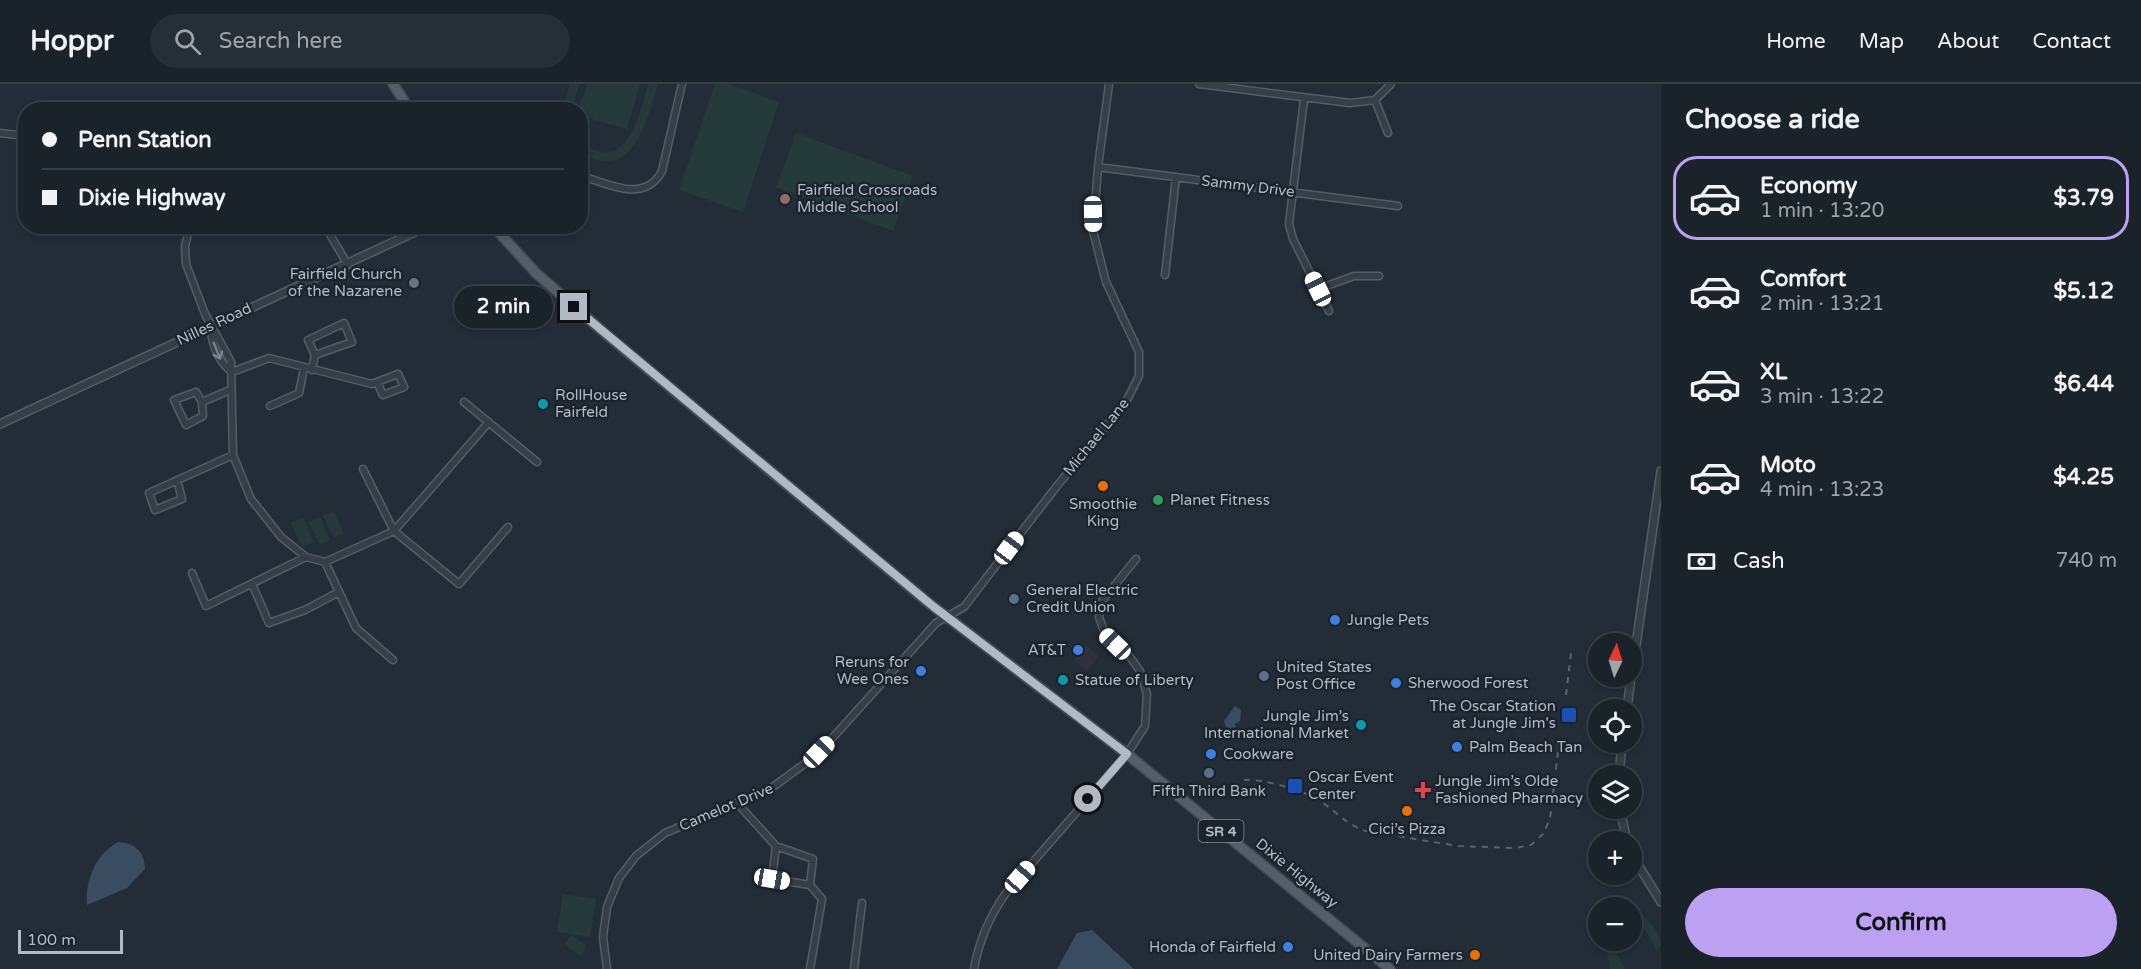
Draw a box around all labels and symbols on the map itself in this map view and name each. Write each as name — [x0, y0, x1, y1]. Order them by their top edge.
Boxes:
street label: Sammy Drive — [1200, 171, 1296, 201]
place label: Fairfield Crossroads Middle School — [797, 181, 937, 216]
marker: Fairfield Crossroads Middle School — [778, 192, 792, 206]
car — [1084, 196, 1102, 232]
place label: Fairfield Church of the Nazarene — [288, 265, 402, 300]
car — [1302, 269, 1334, 309]
marker: Fairfield Church of the Nazarene — [407, 276, 421, 290]
callout: 2 min — [454, 286, 553, 328]
route end — [560, 293, 587, 320]
street label: Nilles Road — [174, 299, 254, 349]
one-way arrow — [212, 341, 223, 360]
place label: RollHouse Fairfeld — [555, 386, 627, 421]
street label: Michael Lane — [1059, 395, 1133, 479]
marker: RollHouse Fairfeld — [536, 397, 550, 411]
marker: Smoothie King — [1096, 479, 1110, 493]
place label: Planet Fitness — [1170, 491, 1270, 509]
marker: Planet Fitness — [1151, 493, 1165, 507]
place label: Smoothie King — [1069, 495, 1137, 530]
car — [991, 528, 1027, 568]
place label: General Electric Credit Union — [1026, 581, 1138, 616]
marker: General Electric Credit Union — [1007, 592, 1021, 606]
place label: Jungle Pets — [1347, 611, 1429, 629]
marker: Jungle Pets — [1328, 613, 1342, 627]
car — [1096, 625, 1134, 663]
north arrow — [1588, 633, 1642, 687]
place label: AT&T — [1028, 641, 1066, 659]
marker: AT&T — [1071, 643, 1085, 657]
place label: Reruns for Wee Ones — [835, 653, 909, 688]
place label: United States Post Office — [1276, 658, 1372, 693]
marker: Reruns for Wee Ones — [914, 664, 928, 678]
marker: United States Post Office — [1257, 669, 1271, 683]
place label: Statue of Liberty — [1075, 671, 1194, 689]
marker: Statue of Liberty — [1056, 673, 1070, 687]
place label: Sherwood Forest — [1408, 674, 1529, 692]
marker: Sherwood Forest — [1389, 676, 1403, 690]
place label: The Oscar Station at Jungle Jim's — [1429, 697, 1556, 732]
marker: The Oscar Station at Jungle Jim's — [1560, 706, 1578, 724]
place label: Jungle Jim’s International Market — [1204, 707, 1349, 742]
marker: Jungle Jim’s International Market — [1354, 718, 1368, 732]
car — [800, 733, 838, 771]
place label: Palm Beach Tan — [1469, 738, 1582, 756]
marker: Palm Beach Tan — [1450, 740, 1464, 754]
place label: Cookware — [1223, 745, 1294, 763]
marker: Cookware — [1204, 747, 1218, 761]
marker: Fifth Third Bank — [1202, 766, 1216, 780]
place label: Oscar Event Center — [1308, 768, 1394, 803]
place label: Jungle Jim’s Olde Fashioned Pharmacy — [1435, 772, 1583, 807]
marker: Oscar Event Center — [1286, 777, 1304, 795]
street label: Camelot Drive — [676, 779, 776, 835]
place label: Fifth Third Bank — [1152, 782, 1266, 800]
marker: Jungle Jim’s Olde Fashioned Pharmacy — [1416, 783, 1430, 797]
route start — [1074, 785, 1101, 812]
marker: Cici’s Pizza — [1400, 804, 1414, 818]
road number: SR 4 — [1198, 820, 1244, 842]
place label: Cici’s Pizza — [1368, 820, 1446, 838]
street label: Dixie Highway — [1252, 834, 1342, 912]
car — [1001, 858, 1039, 896]
car — [753, 867, 791, 891]
scale bar — [18, 927, 123, 954]
place label: Honda of Fairfield — [1149, 938, 1276, 956]
marker: Honda of Fairfield — [1281, 940, 1295, 954]
place label: United Dairy Farmers — [1313, 946, 1463, 964]
marker: United Dairy Farmers — [1468, 948, 1482, 962]

